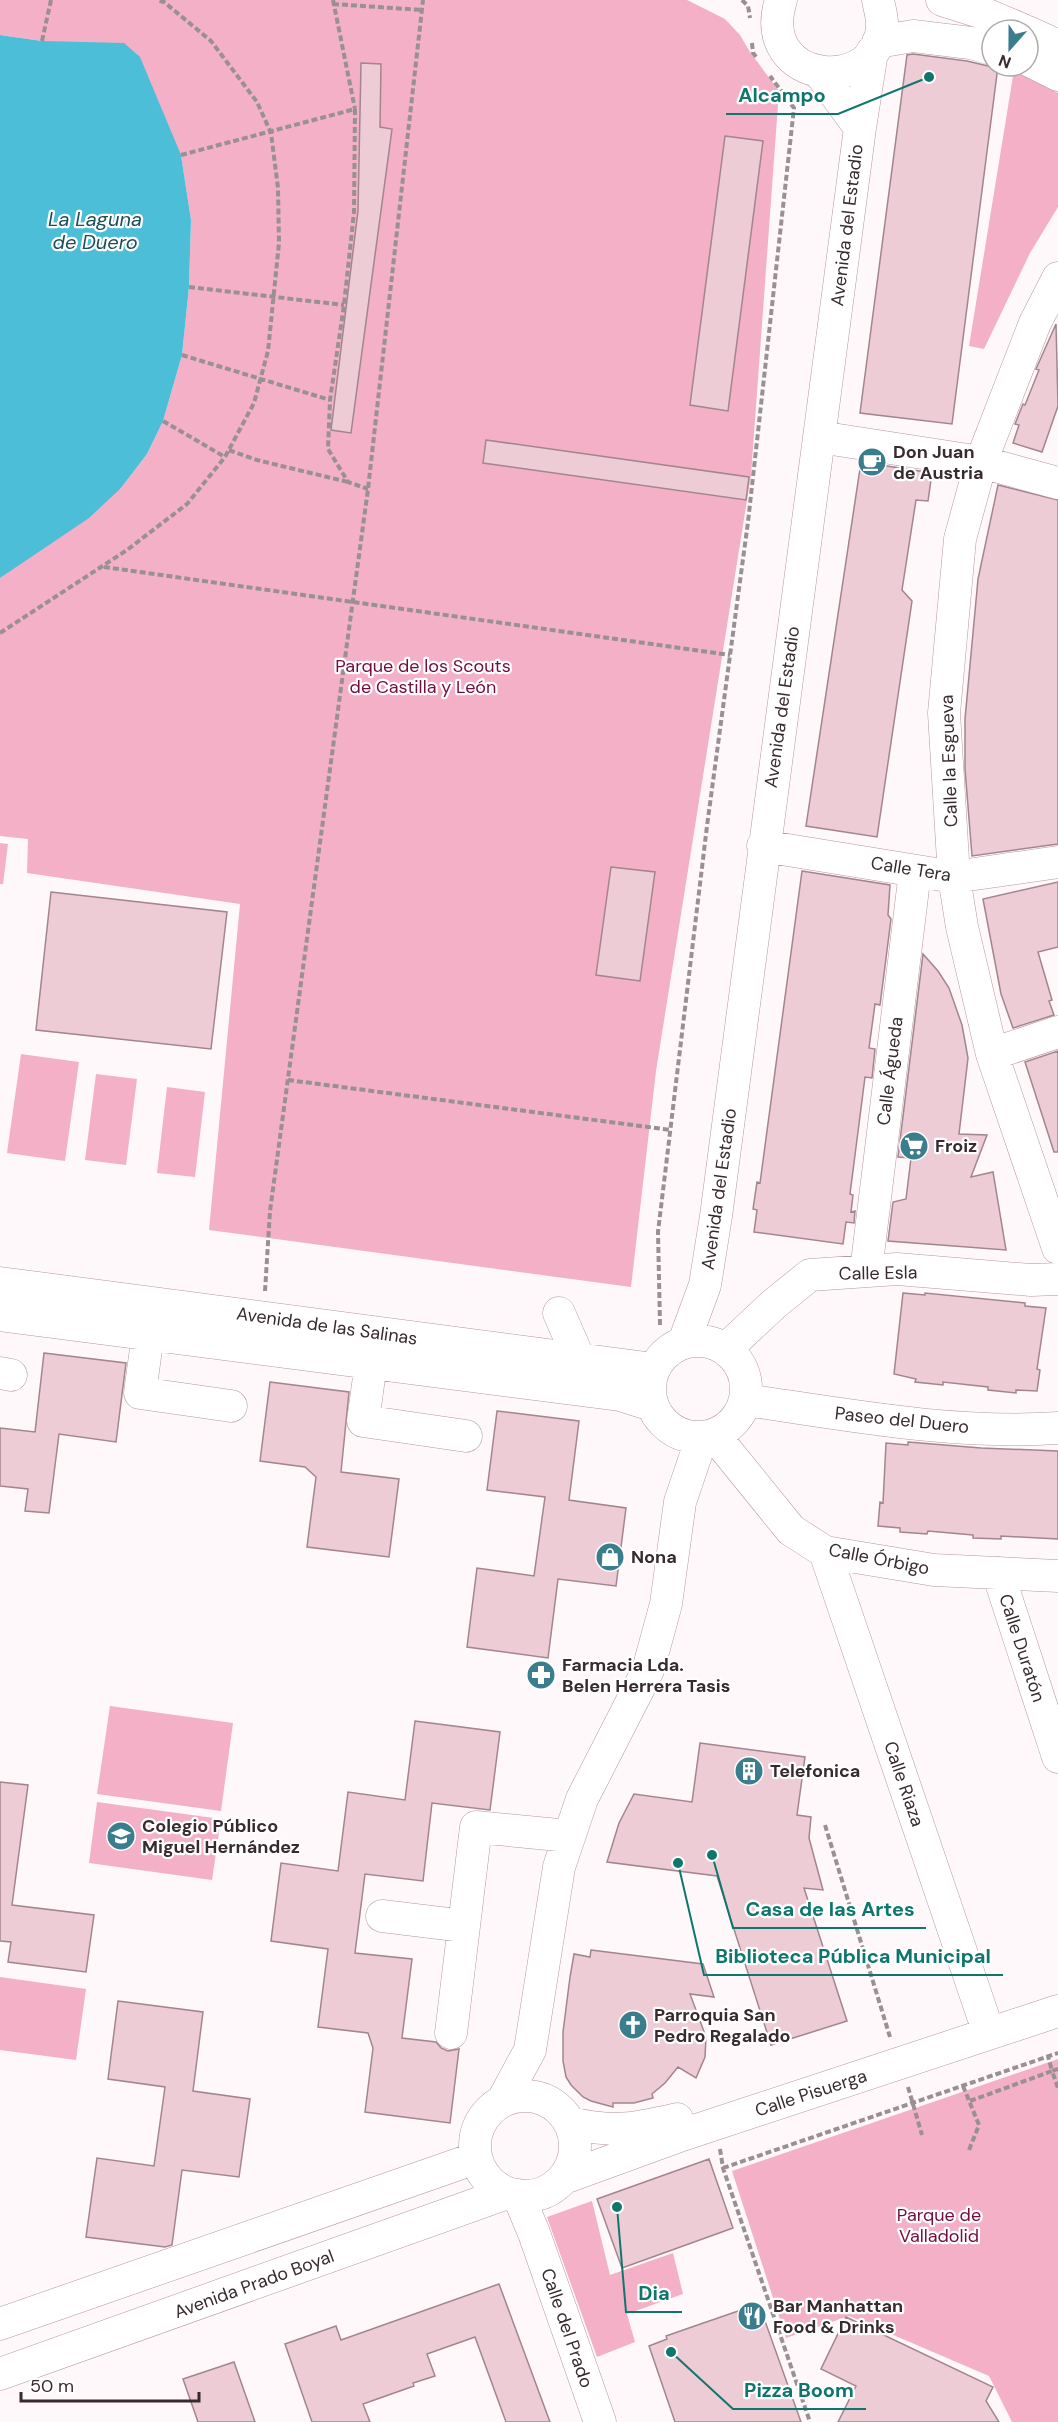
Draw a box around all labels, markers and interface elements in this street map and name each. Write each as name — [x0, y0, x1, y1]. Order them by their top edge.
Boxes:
north arrow — [980, 18, 1040, 78]
text: N — [996, 50, 1014, 73]
callout: Alcampo — [726, 76, 838, 114]
text: Alcampo — [738, 82, 826, 108]
street label: Avenida del Estadio — [825, 143, 869, 307]
water label: La Laguna de Duero — [48, 206, 142, 255]
place label: Don Juan de Austria — [893, 440, 983, 485]
cafe icon: Don Juan de Austria — [856, 446, 888, 478]
street label: Avenida del Estadio — [759, 625, 805, 789]
park label: Parque de los Scouts de Castilla y León — [335, 654, 511, 699]
street label: Calle la Esgueva — [935, 694, 963, 828]
street label: Calle Tera — [869, 851, 953, 887]
street label: Calle Águeda — [871, 1015, 909, 1127]
street label: Avenida del Estadio — [696, 1107, 742, 1271]
supermarket icon: Froiz — [898, 1130, 930, 1162]
place label: Froiz — [935, 1134, 977, 1158]
street label: Calle Esla — [838, 1260, 918, 1286]
street label: Avenida de las Salinas — [235, 1301, 419, 1351]
street label: Paseo del Duero — [834, 1401, 970, 1439]
street label: Calle Órbigo — [827, 1537, 931, 1581]
shop icon: Nona — [594, 1541, 626, 1573]
place label: Nona — [631, 1545, 677, 1569]
street label: Calle Duratón — [993, 1591, 1051, 1705]
place label: Farmacia Lda. Belen Herrera Tasis — [562, 1653, 730, 1698]
pharmacy icon: Farmacia Lda. Belen Herrera Tasis — [525, 1659, 557, 1691]
street label: Calle Riaza — [878, 1738, 930, 1830]
building icon: Telefonica — [733, 1755, 765, 1787]
place label: Telefonica — [770, 1759, 860, 1783]
place label: Colegio Público Miguel Hernández — [142, 1814, 300, 1859]
school or university icon: Colegio Público Miguel Hernández — [105, 1820, 137, 1852]
callout: Casa de las Artes — [733, 1890, 926, 1928]
text: Casa de las Artes — [745, 1896, 915, 1922]
callout: Biblioteca Pública Municipal — [704, 1937, 1003, 1975]
text: Biblioteca Pública Municipal — [715, 1943, 991, 1969]
place label: Parroquia San Pedro Regalado — [654, 2003, 791, 2048]
church icon: Parroquia San Pedro Regalado — [617, 2009, 649, 2041]
street label: Calle Pisuerga — [752, 2064, 870, 2122]
park label: Parque de Valladolid — [897, 2203, 981, 2248]
street label: Avenida Prado Boyal — [171, 2244, 337, 2324]
street label: Calle del Prado — [535, 2265, 599, 2391]
callout: Dia — [626, 2274, 682, 2312]
text: Dia — [638, 2280, 670, 2306]
place label: Bar Manhattan Food & Drinks — [773, 2294, 903, 2339]
restaurant icon: Bar Manhattan Food & Drinks — [736, 2300, 768, 2332]
scale bar — [21, 2365, 200, 2403]
callout: Pizza Boom — [733, 2371, 866, 2409]
text: 50 m — [30, 2374, 74, 2398]
text: Pizza Boom — [744, 2377, 854, 2403]

